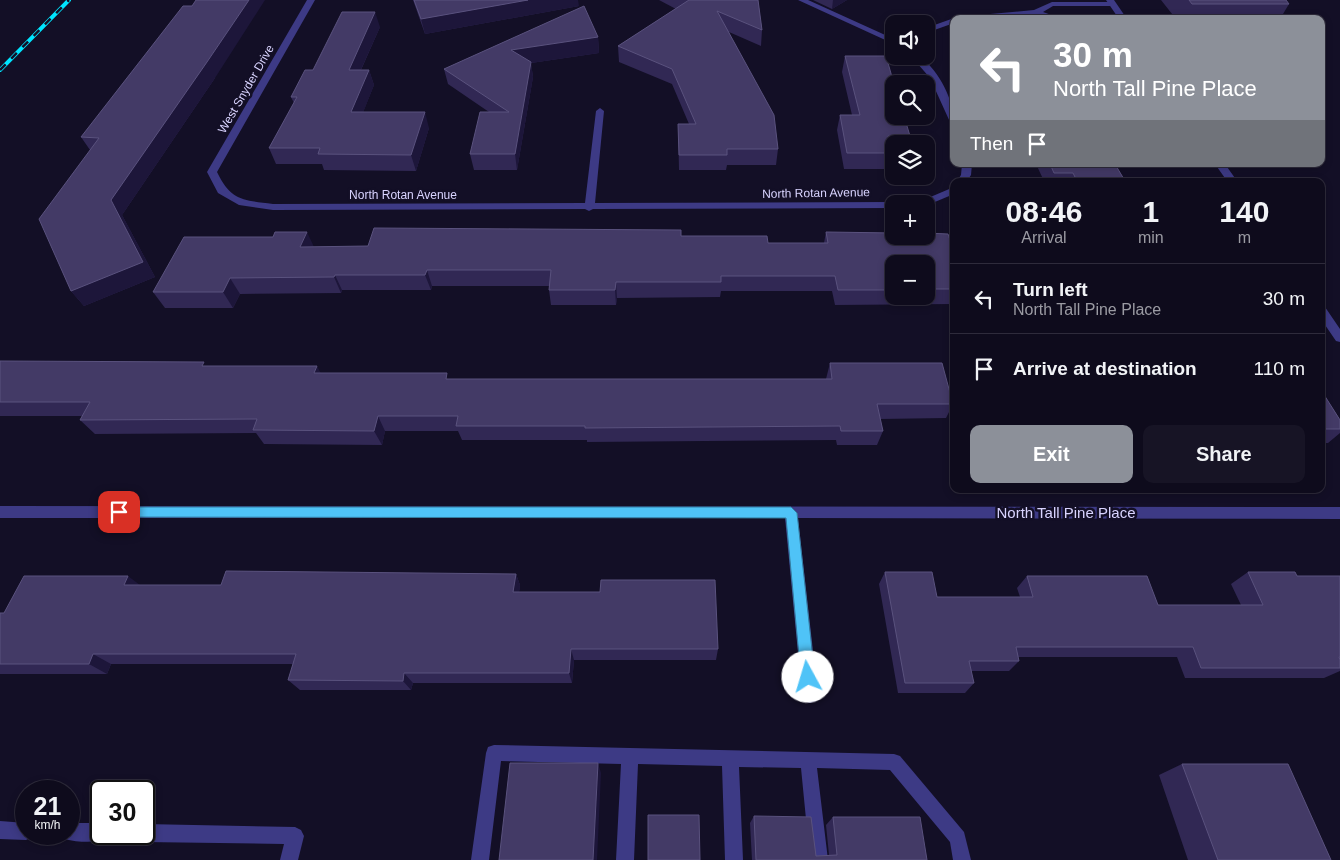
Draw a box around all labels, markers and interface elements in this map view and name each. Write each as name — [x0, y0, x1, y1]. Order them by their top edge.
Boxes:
map controls — [885, 15, 935, 305]
button: sound — [885, 15, 935, 65]
icon: left — [970, 35, 1035, 100]
text: 30 m — [1053, 35, 1133, 74]
street label: West Snyder Drive — [215, 42, 277, 136]
button: search — [885, 75, 935, 125]
text: North Tall Pine Place — [1053, 76, 1257, 101]
icon: arrive — [1023, 130, 1051, 158]
text: Then — [970, 133, 1013, 154]
button: layers — [885, 135, 935, 185]
street label: North Rotan Avenue — [762, 185, 870, 201]
street label: North Rotan Avenue — [349, 188, 457, 202]
button: + — [885, 195, 935, 245]
text: 08:46 — [1006, 195, 1082, 228]
text: 1 — [1142, 195, 1159, 228]
text: 140 — [1219, 195, 1269, 228]
text: Arrival — [1021, 229, 1067, 246]
text: min — [1138, 229, 1164, 246]
text: m — [1238, 229, 1251, 246]
button: − — [885, 255, 935, 305]
text: Turn left — [1013, 279, 1088, 300]
icon: left — [970, 285, 998, 313]
text: 30 m — [1263, 288, 1305, 309]
text: North Tall Pine Place — [1013, 301, 1161, 318]
icon: arrive — [970, 355, 998, 383]
text: Arrive at destination — [1013, 358, 1197, 379]
text: 110 m — [1254, 358, 1305, 379]
button: Exit — [970, 425, 1133, 483]
button: Share — [1143, 425, 1305, 483]
pin — [98, 491, 140, 533]
icon: arrive — [105, 498, 133, 526]
street label: North Tall Pine Place — [997, 504, 1135, 521]
position arrow — [781, 650, 833, 702]
speed limit sign: 30 — [90, 780, 155, 845]
text: 21 — [34, 792, 61, 820]
text: km/h — [34, 818, 61, 832]

